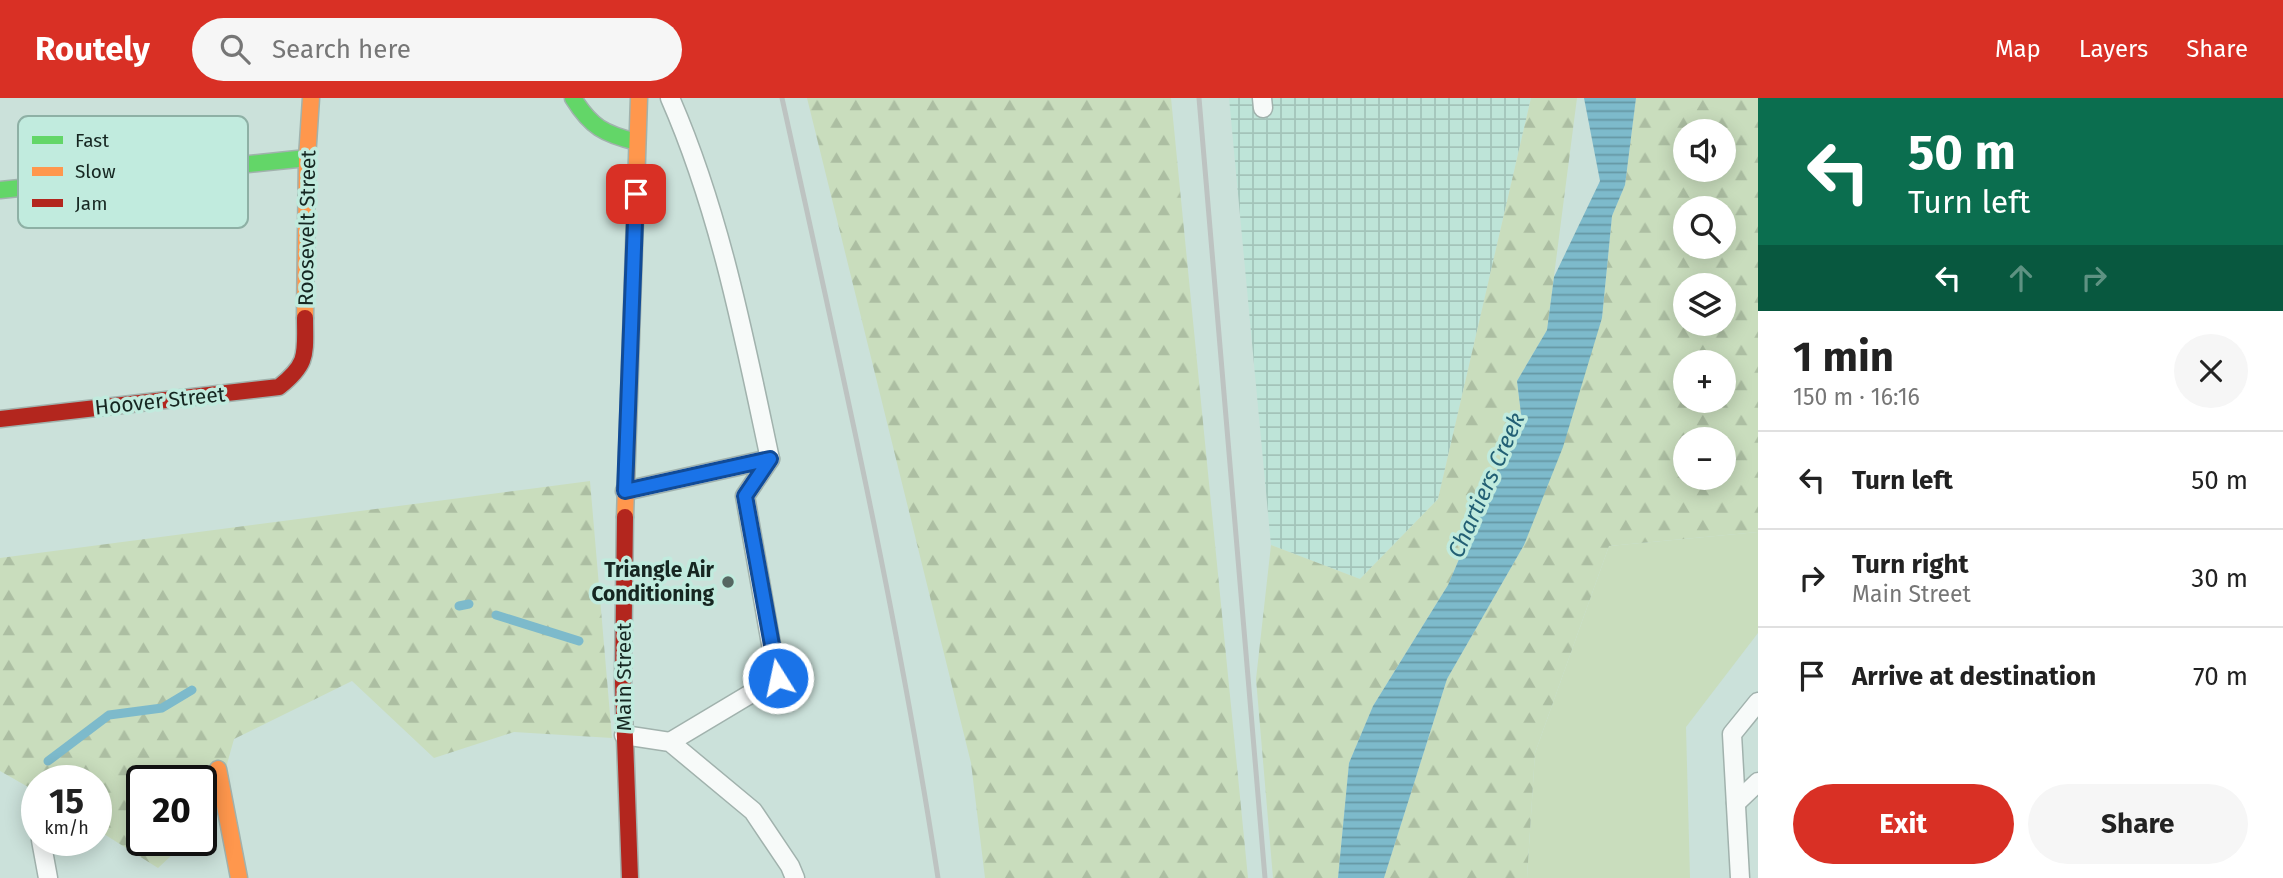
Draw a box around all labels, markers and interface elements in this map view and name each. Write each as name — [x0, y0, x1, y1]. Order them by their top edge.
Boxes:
search box — [192, 18, 682, 81]
text: Routely — [35, 29, 150, 69]
icon: search — [216, 30, 254, 68]
text: Search here — [272, 34, 411, 65]
text: Map — [1995, 35, 2041, 63]
text: Layers — [2079, 35, 2148, 63]
text: Share — [2186, 35, 2248, 63]
legend — [18, 116, 248, 228]
map controls — [1673, 119, 1736, 490]
button: sound — [1673, 119, 1736, 182]
text: 50 m — [1908, 123, 2016, 182]
icon: left — [1793, 126, 1884, 217]
text: Fast — [75, 129, 109, 152]
street label: Roosevelt Street — [293, 149, 321, 306]
text: Slow — [75, 160, 116, 183]
pin — [606, 164, 666, 224]
icon: arrive — [617, 175, 655, 213]
text: Turn left — [1908, 183, 2030, 221]
text: Jam — [75, 192, 107, 215]
button: search — [1673, 196, 1736, 259]
icon: left — [1929, 259, 1967, 297]
icon: ahead — [2002, 259, 2040, 297]
icon: right — [2075, 259, 2113, 297]
button: layers — [1673, 273, 1736, 336]
text: 1 min — [1793, 332, 1894, 382]
button: close — [2174, 334, 2248, 408]
button: + — [1673, 350, 1736, 413]
street label: Hoover Street — [93, 381, 227, 421]
text: 150 m · 16:16 — [1793, 383, 1920, 411]
water label: Chartiers Creek — [1442, 408, 1530, 562]
button: − — [1673, 427, 1736, 490]
icon: left — [1793, 461, 1831, 499]
text: Turn left — [1852, 465, 1953, 496]
text: 50 m — [2191, 465, 2248, 496]
text: Turn right — [1852, 549, 1969, 580]
place label: Triangle Air Conditioning — [591, 557, 715, 607]
icon: right — [1793, 559, 1831, 597]
text: 30 m — [2191, 563, 2248, 594]
marker: Triangle Air Conditioning — [720, 574, 736, 590]
text: Main Street — [1852, 580, 1971, 608]
street label: Main Street — [611, 622, 637, 731]
position arrow — [741, 641, 815, 715]
icon: arrive — [1793, 657, 1831, 695]
text: Arrive at destination — [1852, 661, 2096, 692]
text: 70 m — [2193, 661, 2248, 692]
speed limit sign: 20 — [126, 765, 217, 856]
text: 15 — [49, 780, 84, 822]
button: Exit — [1793, 784, 2014, 864]
button: Share — [2028, 784, 2248, 864]
text: km/h — [44, 817, 89, 839]

